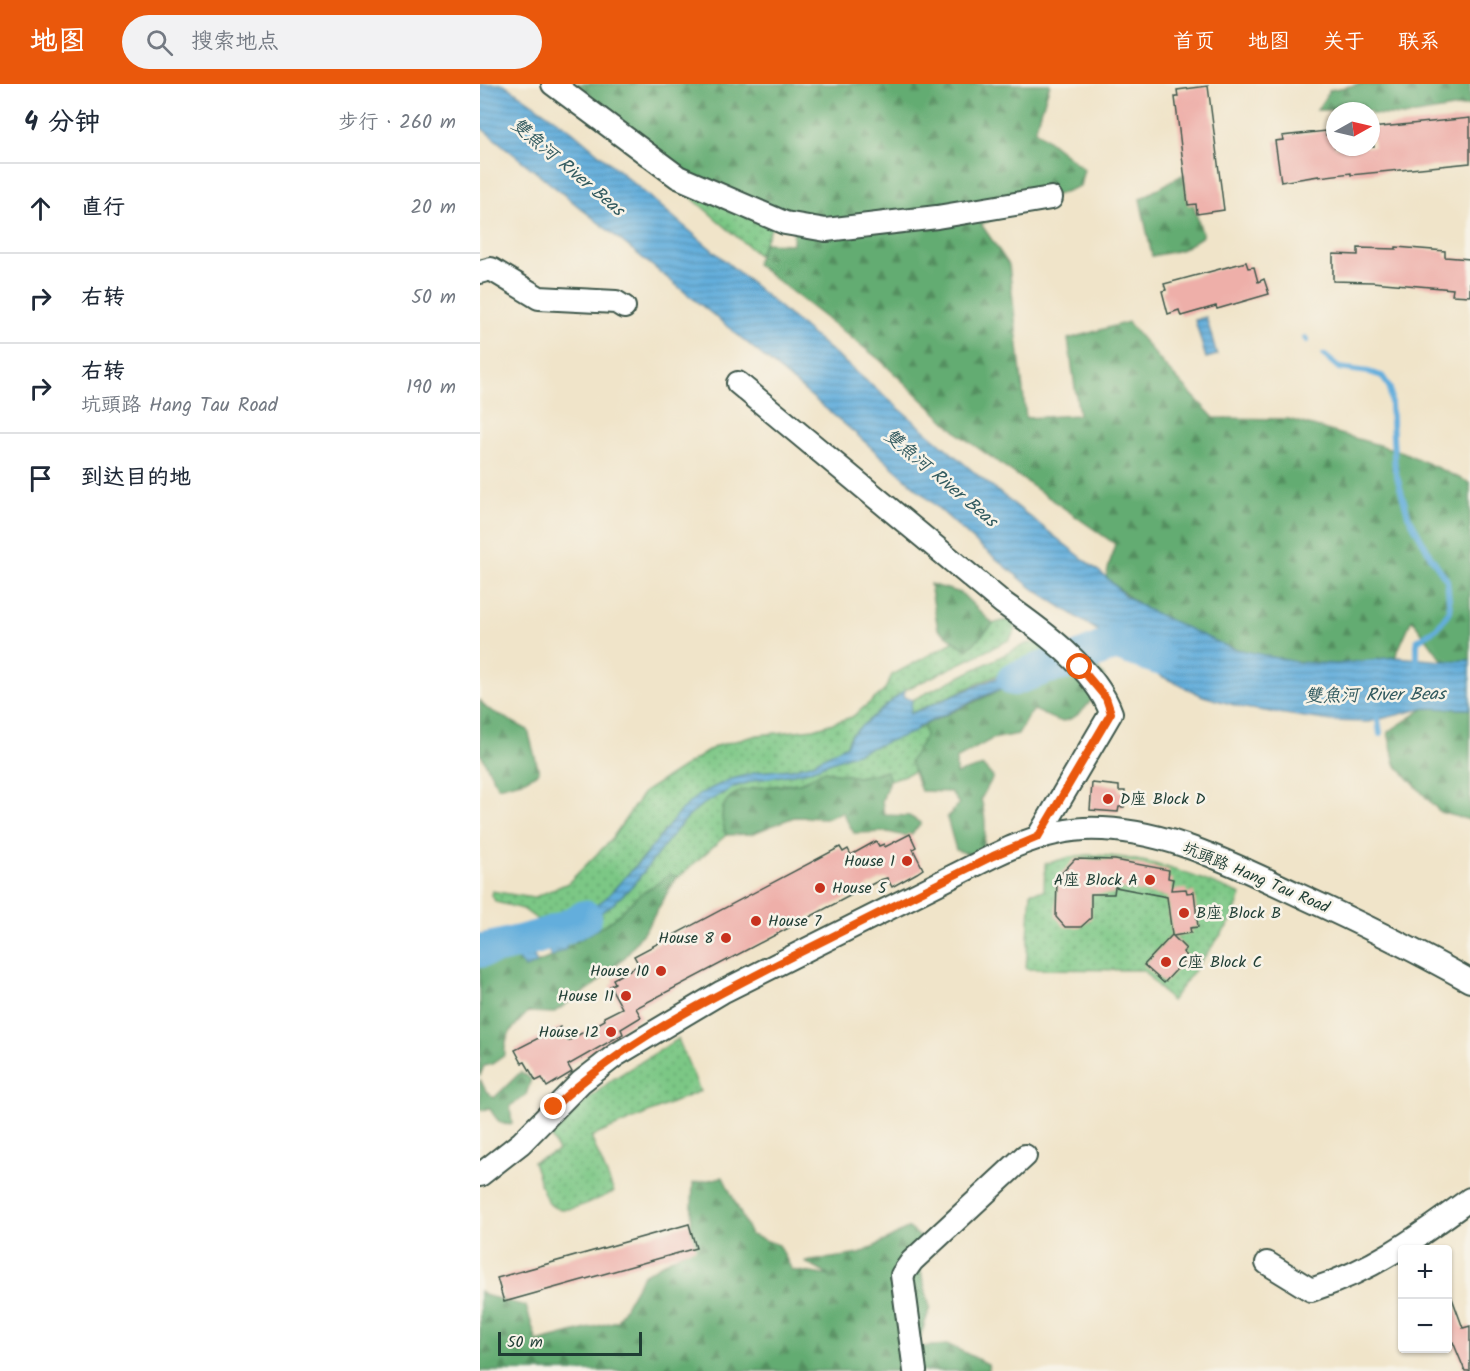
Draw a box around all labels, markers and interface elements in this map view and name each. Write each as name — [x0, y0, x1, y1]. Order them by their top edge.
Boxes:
search box — [122, 15, 542, 69]
text: 地图 — [30, 20, 86, 65]
text: 搜索地点 — [191, 25, 279, 60]
icon: search — [143, 26, 176, 59]
text: 首页 — [1173, 26, 1215, 59]
text: 地图 — [1248, 26, 1290, 59]
text: 关于 — [1323, 26, 1365, 59]
text: 联系 — [1398, 26, 1440, 59]
text: 4 分钟 — [24, 102, 100, 144]
north arrow — [1326, 102, 1380, 156]
text: 步行 · 260 m — [339, 107, 456, 139]
water label: 雙魚河 River Beas — [504, 112, 632, 226]
text: 直行 — [81, 191, 125, 226]
icon: ahead — [24, 192, 57, 225]
text: 20 m — [410, 192, 456, 224]
text: 右转 — [81, 281, 125, 316]
icon: right — [24, 282, 57, 315]
text: 50 m — [411, 282, 456, 314]
text: 右转 — [81, 355, 125, 390]
icon: right — [24, 372, 57, 405]
text: 190 m — [406, 372, 456, 404]
text: 坑頭路 Hang Tau Road — [81, 390, 278, 422]
water label: 雙魚河 River Beas — [877, 423, 1005, 537]
text: 到达目的地 — [81, 461, 191, 496]
icon: arrive — [24, 462, 57, 495]
route start — [1066, 653, 1092, 679]
water label: 雙魚河 River Beas — [1304, 680, 1448, 712]
place label: D座 Block D — [1120, 787, 1205, 812]
marker: D座 Block D — [1101, 792, 1115, 806]
street label: 坑頭路 Hang Tau Road — [1179, 836, 1334, 921]
place label: House 1 — [844, 849, 895, 874]
marker: House 1 — [900, 854, 914, 868]
place label: A座 Block A — [1054, 868, 1138, 893]
marker: A座 Block A — [1143, 873, 1157, 887]
place label: House 5 — [832, 876, 888, 901]
marker: House 5 — [813, 881, 827, 895]
place label: B座 Block B — [1196, 901, 1281, 926]
marker: B座 Block B — [1177, 906, 1191, 920]
place label: House 7 — [768, 909, 822, 934]
marker: House 7 — [749, 914, 763, 928]
place label: House 8 — [658, 926, 714, 951]
marker: House 8 — [719, 931, 733, 945]
place label: C座 Block C — [1178, 950, 1262, 975]
marker: C座 Block C — [1159, 955, 1173, 969]
place label: House 10 — [590, 959, 649, 984]
marker: House 10 — [654, 964, 668, 978]
place label: House 11 — [558, 984, 614, 1009]
marker: House 11 — [619, 989, 633, 1003]
place label: House 12 — [539, 1020, 599, 1045]
marker: House 12 — [604, 1025, 618, 1039]
route end — [540, 1093, 566, 1119]
map controls — [1398, 1245, 1452, 1353]
button: + — [1398, 1245, 1452, 1299]
button: − — [1398, 1299, 1452, 1353]
scale bar — [498, 1329, 642, 1356]
text: 50 m — [507, 1330, 543, 1355]

